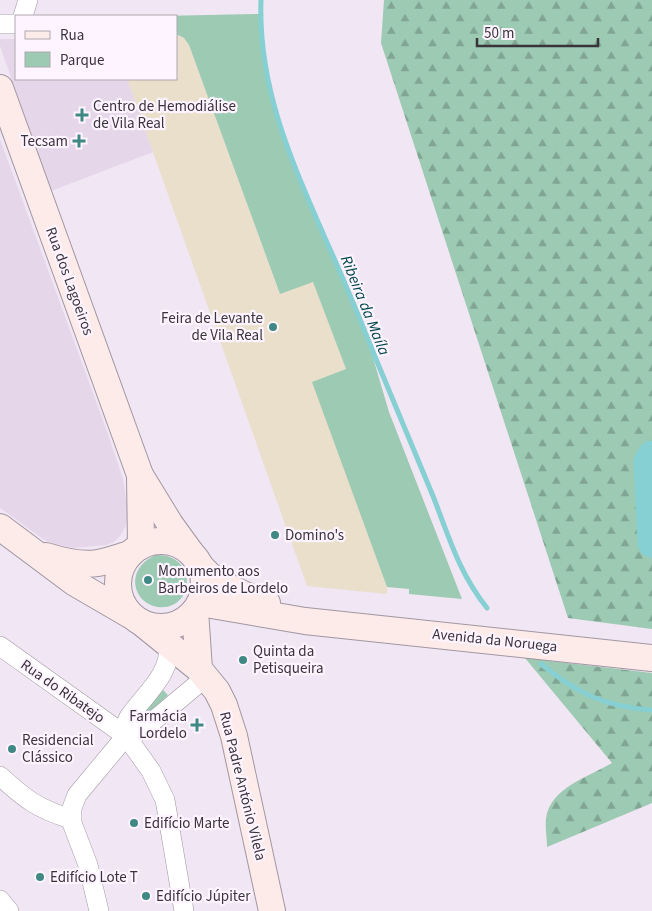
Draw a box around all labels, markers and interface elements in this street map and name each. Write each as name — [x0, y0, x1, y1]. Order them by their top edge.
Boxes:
legend — [15, 15, 178, 80]
scale bar — [477, 15, 598, 47]
text: 50 m — [484, 23, 514, 44]
text: Rua — [60, 25, 84, 46]
text: Parque — [60, 50, 104, 71]
place label: Centro de Hemodiálise de Vila Real — [93, 96, 236, 134]
marker: Centro de Hemodiálise de Vila Real — [75, 108, 89, 122]
place label: Tecsam — [20, 131, 68, 152]
marker: Tecsam — [72, 134, 86, 148]
street label: Rua dos Lagoeiros — [40, 224, 99, 338]
water label: Ribeira da Maíla — [335, 252, 395, 359]
place label: Feira de Levante de Vila Real — [161, 308, 263, 346]
marker: Feira de Levante de Vila Real — [267, 321, 279, 333]
place label: Domino's — [285, 525, 344, 546]
marker: Domino's — [269, 529, 281, 541]
place label: Monumento aos Barbeiros de Lordelo — [158, 561, 288, 599]
marker: Monumento aos Barbeiros de Lordelo — [142, 574, 154, 586]
street label: Avenida da Noruega — [431, 623, 558, 657]
place label: Quinta da Petisqueira — [253, 641, 324, 679]
marker: Quinta da Petisqueira — [237, 654, 249, 666]
street label: Rua do Ribatejo — [16, 655, 109, 728]
place label: Farmácia Lordelo — [129, 706, 187, 744]
street label: Rua Padre António Vilela — [214, 709, 271, 863]
marker: Farmácia Lordelo — [191, 719, 203, 731]
place label: Residencial Clássico — [22, 730, 94, 768]
marker: Residencial Clássico — [6, 743, 18, 755]
place label: Edifício Marte — [144, 813, 229, 834]
marker: Edifício Marte — [128, 817, 140, 829]
place label: Edifício Lote T — [50, 867, 138, 888]
marker: Edifício Lote T — [34, 871, 46, 883]
place label: Edifício Júpiter — [156, 886, 251, 907]
marker: Edifício Júpiter — [140, 890, 152, 902]

